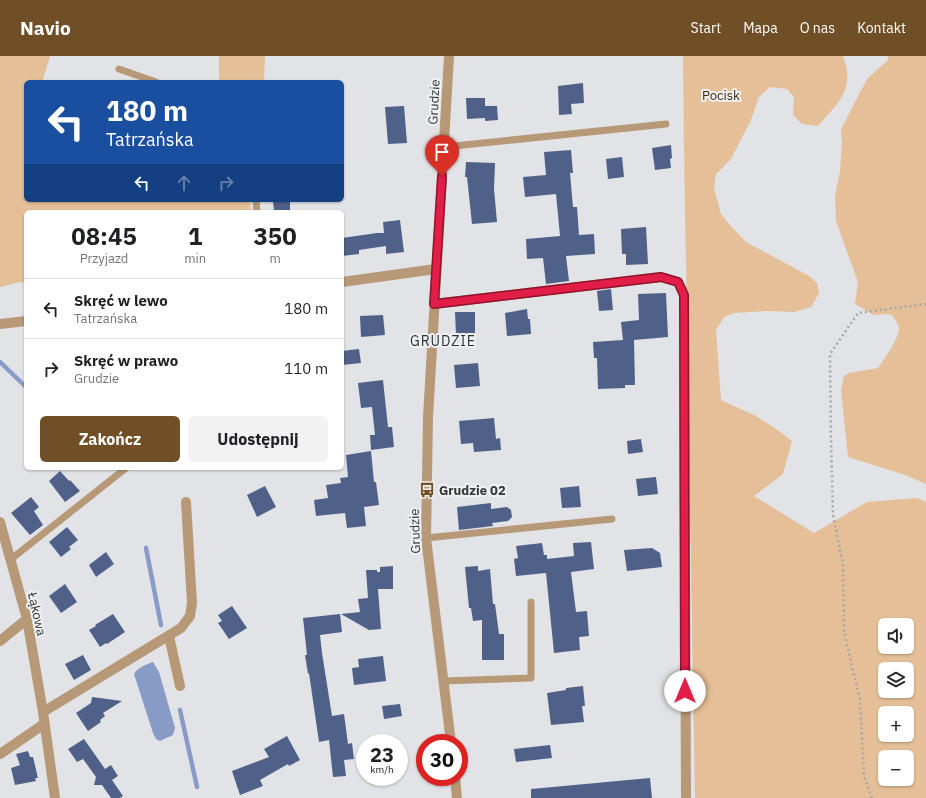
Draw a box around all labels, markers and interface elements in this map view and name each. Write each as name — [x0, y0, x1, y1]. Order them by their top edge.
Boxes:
text: Navio — [20, 16, 71, 40]
text: Start — [691, 19, 721, 37]
text: Mapa — [743, 19, 778, 37]
text: O nas — [800, 19, 835, 37]
text: Kontakt — [857, 19, 906, 37]
street label: Grudzie — [424, 79, 444, 125]
park label: Pocisk — [702, 87, 740, 104]
text: 180 m — [106, 92, 188, 129]
icon: left — [40, 96, 92, 148]
text: Tatrzańska — [106, 128, 194, 151]
pin — [425, 135, 459, 176]
icon: arrive — [431, 141, 453, 163]
icon: left — [131, 172, 153, 194]
icon: ahead — [173, 172, 195, 194]
icon: right — [215, 172, 237, 194]
text: 08:45 — [71, 220, 137, 252]
text: 1 — [188, 220, 202, 252]
text: 350 — [253, 220, 297, 252]
text: Przyjazd — [80, 250, 128, 267]
text: min — [184, 250, 206, 267]
text: m — [269, 250, 281, 267]
text: Skręć w lewo — [74, 291, 168, 310]
icon: left — [40, 298, 62, 320]
text: 180 m — [284, 299, 328, 318]
text: Tatrzańska — [74, 310, 137, 327]
district label: GRUDZIE — [410, 332, 476, 350]
text: Skręć w prawo — [74, 351, 178, 370]
icon: right — [40, 358, 62, 380]
text: 110 m — [284, 359, 328, 378]
text: Grudzie — [74, 370, 119, 387]
button: Zakończ — [40, 416, 180, 462]
button: Udostępnij — [188, 416, 328, 462]
bus stop icon: Grudzie 02 — [418, 481, 436, 499]
place label: Grudzie 02 — [439, 482, 506, 499]
street label: Grudzie — [406, 508, 424, 554]
street label: Łąkowa — [24, 590, 50, 637]
map controls — [878, 618, 914, 786]
button: sound — [878, 618, 914, 654]
button: layers — [878, 662, 914, 698]
position arrow — [664, 670, 706, 712]
button: + — [878, 706, 914, 742]
speed limit sign: 30 — [416, 734, 468, 786]
text: 23 — [370, 741, 394, 768]
button: − — [878, 750, 914, 786]
text: km/h — [370, 763, 394, 776]

